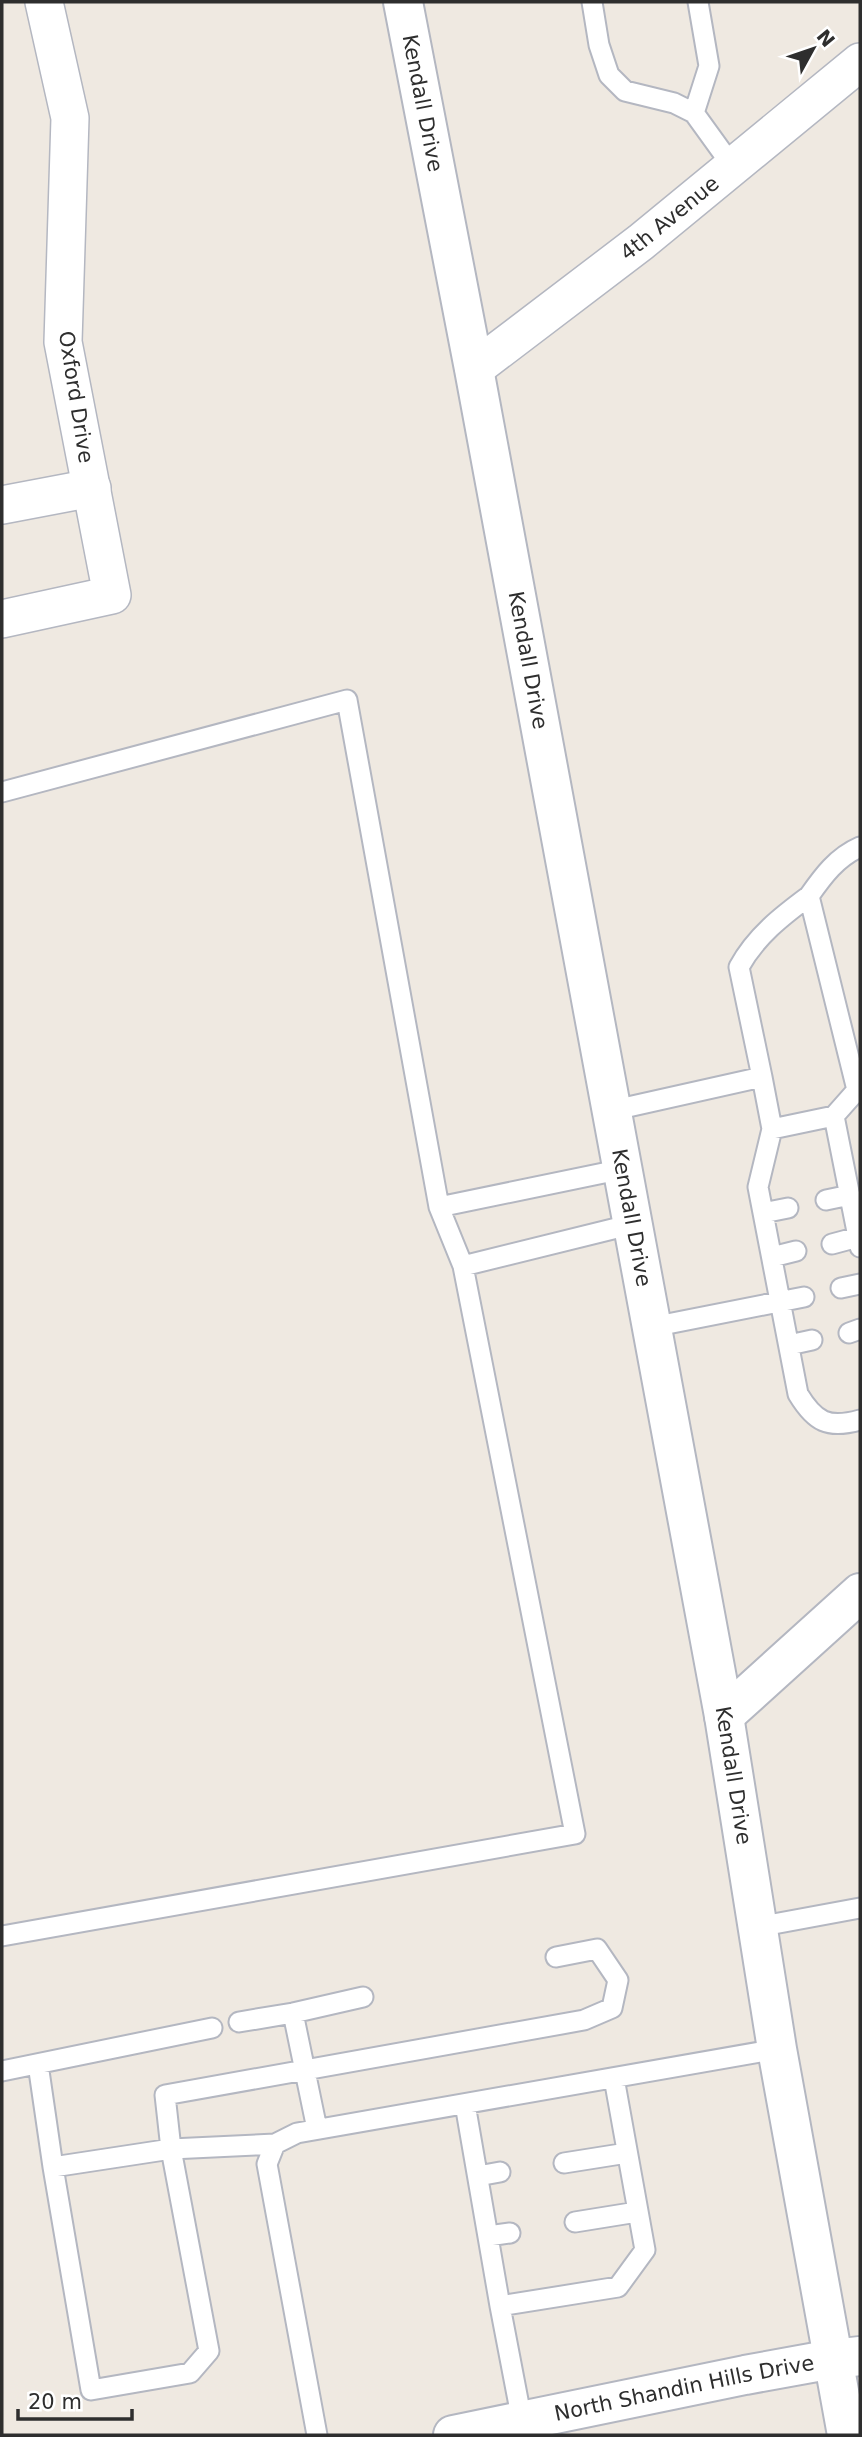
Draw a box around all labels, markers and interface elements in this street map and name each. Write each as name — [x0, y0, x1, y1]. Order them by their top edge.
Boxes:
north arrow — [778, 14, 848, 84]
text: N — [812, 25, 840, 51]
street label: Kendall Drive — [398, 32, 448, 174]
street label: 4th Avenue — [616, 171, 724, 265]
street label: Oxford Drive — [54, 329, 98, 465]
street label: Kendall Drive — [504, 589, 553, 731]
street label: Kendall Drive — [607, 1147, 656, 1289]
street label: Kendall Drive — [710, 1704, 756, 1846]
street label: North Shandin Hills Drive — [552, 2351, 816, 2426]
scale bar — [18, 2378, 131, 2422]
text: 20 m — [28, 2390, 82, 2414]

